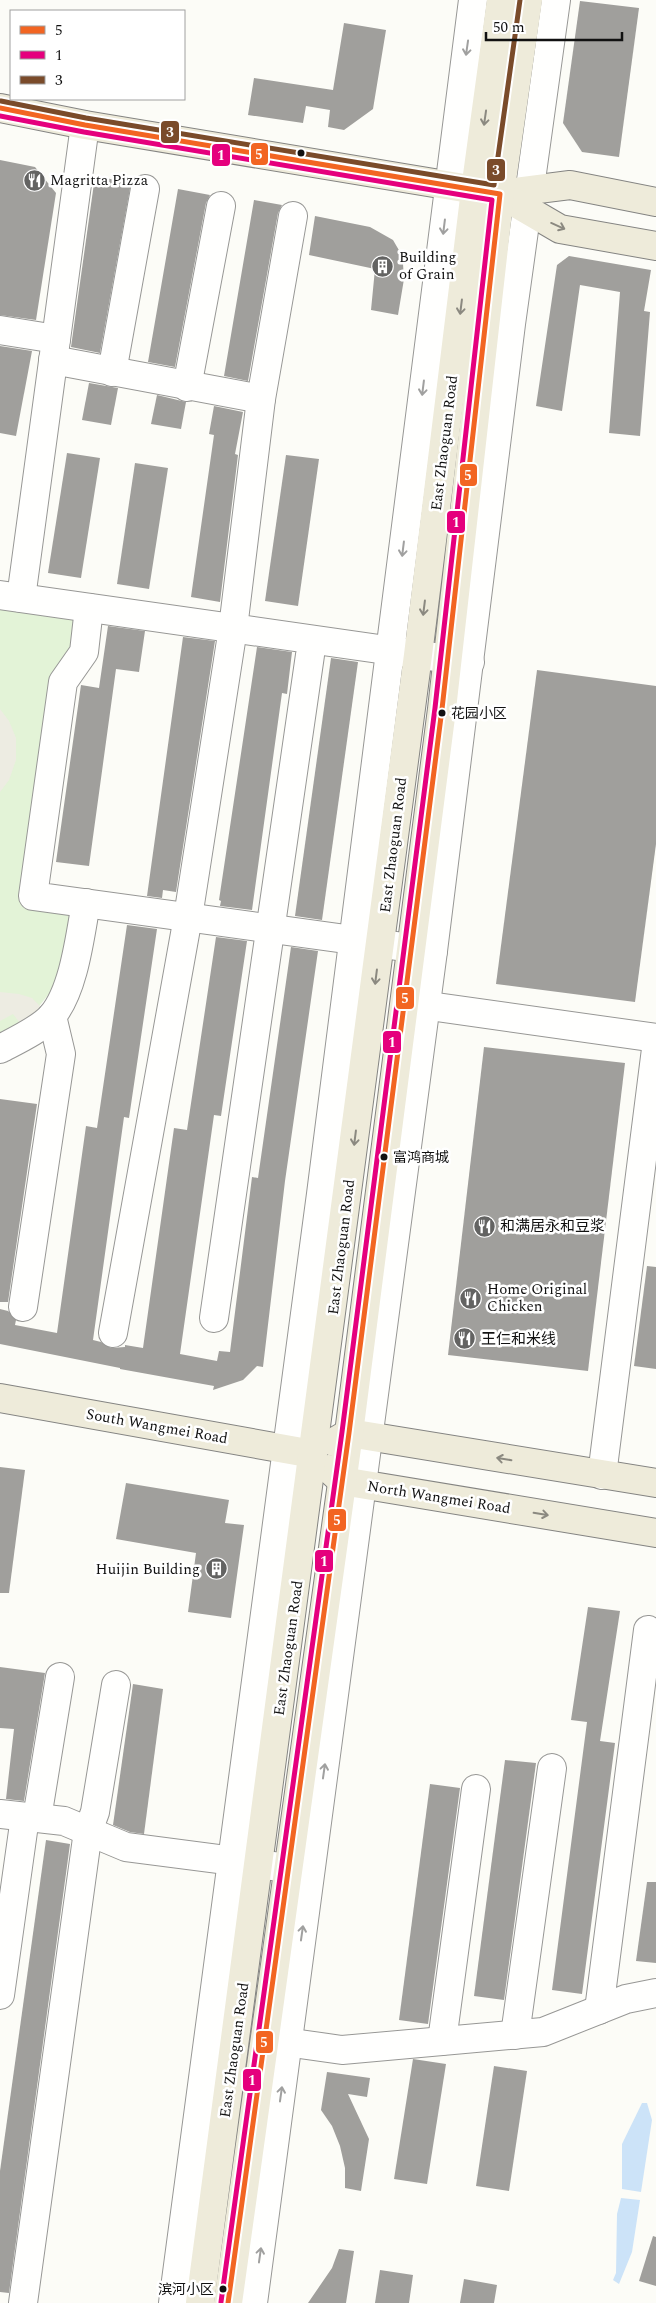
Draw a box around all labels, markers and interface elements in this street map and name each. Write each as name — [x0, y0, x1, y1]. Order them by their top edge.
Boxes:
legend — [10, 10, 185, 100]
scale bar — [486, 10, 622, 42]
text: 50 m — [493, 16, 525, 39]
text: 5 — [55, 19, 63, 42]
one-way arrow — [462, 40, 472, 56]
text: 1 — [55, 44, 63, 67]
text: 3 — [55, 69, 63, 92]
one-way arrow — [480, 109, 490, 125]
line badge: 3 — [160, 120, 180, 144]
text: 3 — [166, 122, 174, 143]
line badge: 5 — [250, 142, 269, 166]
line badge: 1 — [211, 143, 231, 167]
text: 5 — [255, 144, 263, 165]
text: 1 — [217, 145, 225, 166]
unlabelled marker — [296, 148, 306, 158]
line badge: 3 — [486, 158, 506, 182]
text: 3 — [492, 160, 500, 181]
restaurant icon: Magritta Pizza — [22, 168, 46, 192]
place label: Magritta Pizza — [50, 169, 149, 192]
one-way arrow — [439, 218, 449, 234]
one-way arrow — [550, 222, 565, 232]
place label: Building of Grain — [399, 246, 456, 286]
building icon: Building of Grain — [371, 254, 395, 278]
one-way arrow — [456, 299, 466, 315]
street label: East Zhaoguan Road — [425, 374, 464, 512]
one-way arrow — [418, 380, 428, 396]
line badge: 5 — [459, 463, 478, 487]
text: 5 — [464, 465, 472, 486]
line badge: 1 — [446, 510, 466, 534]
text: 1 — [452, 512, 460, 533]
one-way arrow — [398, 541, 408, 557]
one-way arrow — [419, 599, 429, 615]
place label: 花园小区 — [451, 703, 507, 724]
marker: 花园小区 — [437, 708, 447, 718]
street label: East Zhaoguan Road — [374, 776, 413, 914]
one-way arrow — [371, 969, 381, 985]
line badge: 5 — [395, 986, 415, 1010]
text: 5 — [401, 988, 409, 1009]
line badge: 1 — [382, 1030, 402, 1054]
text: 1 — [388, 1032, 396, 1053]
one-way arrow — [350, 1130, 360, 1146]
place label: 富鸿商城 — [393, 1147, 449, 1168]
marker: 富鸿商城 — [379, 1152, 389, 1162]
street label: East Zhaoguan Road — [322, 1178, 361, 1316]
restaurant icon: 和满居永和豆浆 — [472, 1214, 496, 1238]
place label: 和满居永和豆浆 — [500, 1215, 605, 1238]
place label: Home Original Chicken — [487, 1278, 587, 1318]
restaurant icon: Home Original Chicken — [459, 1286, 483, 1310]
restaurant icon: 王仁和米线 — [453, 1327, 477, 1351]
place label: 王仁和米线 — [481, 1328, 556, 1351]
street label: South Wangmei Road — [84, 1403, 230, 1450]
one-way arrow — [497, 1453, 513, 1463]
street label: North Wangmei Road — [366, 1475, 512, 1520]
line badge: 5 — [327, 1508, 347, 1532]
text: 5 — [333, 1510, 341, 1531]
one-way arrow — [533, 1510, 549, 1520]
line badge: 1 — [314, 1549, 334, 1573]
text: 1 — [320, 1551, 328, 1572]
building icon: Huijin Building — [204, 1557, 228, 1581]
place label: Huijin Building — [96, 1558, 200, 1581]
street label: East Zhaoguan Road — [268, 1579, 309, 1717]
one-way arrow — [319, 1764, 329, 1780]
one-way arrow — [298, 1925, 308, 1941]
street label: East Zhaoguan Road — [214, 1981, 255, 2119]
line badge: 5 — [255, 2030, 274, 2054]
text: 5 — [260, 2032, 268, 2053]
line badge: 1 — [242, 2068, 262, 2092]
text: 1 — [248, 2070, 256, 2091]
one-way arrow — [276, 2086, 286, 2102]
one-way arrow — [255, 2247, 265, 2263]
place label: 滨河小区 — [158, 2279, 214, 2300]
marker: 滨河小区 — [218, 2284, 228, 2294]

